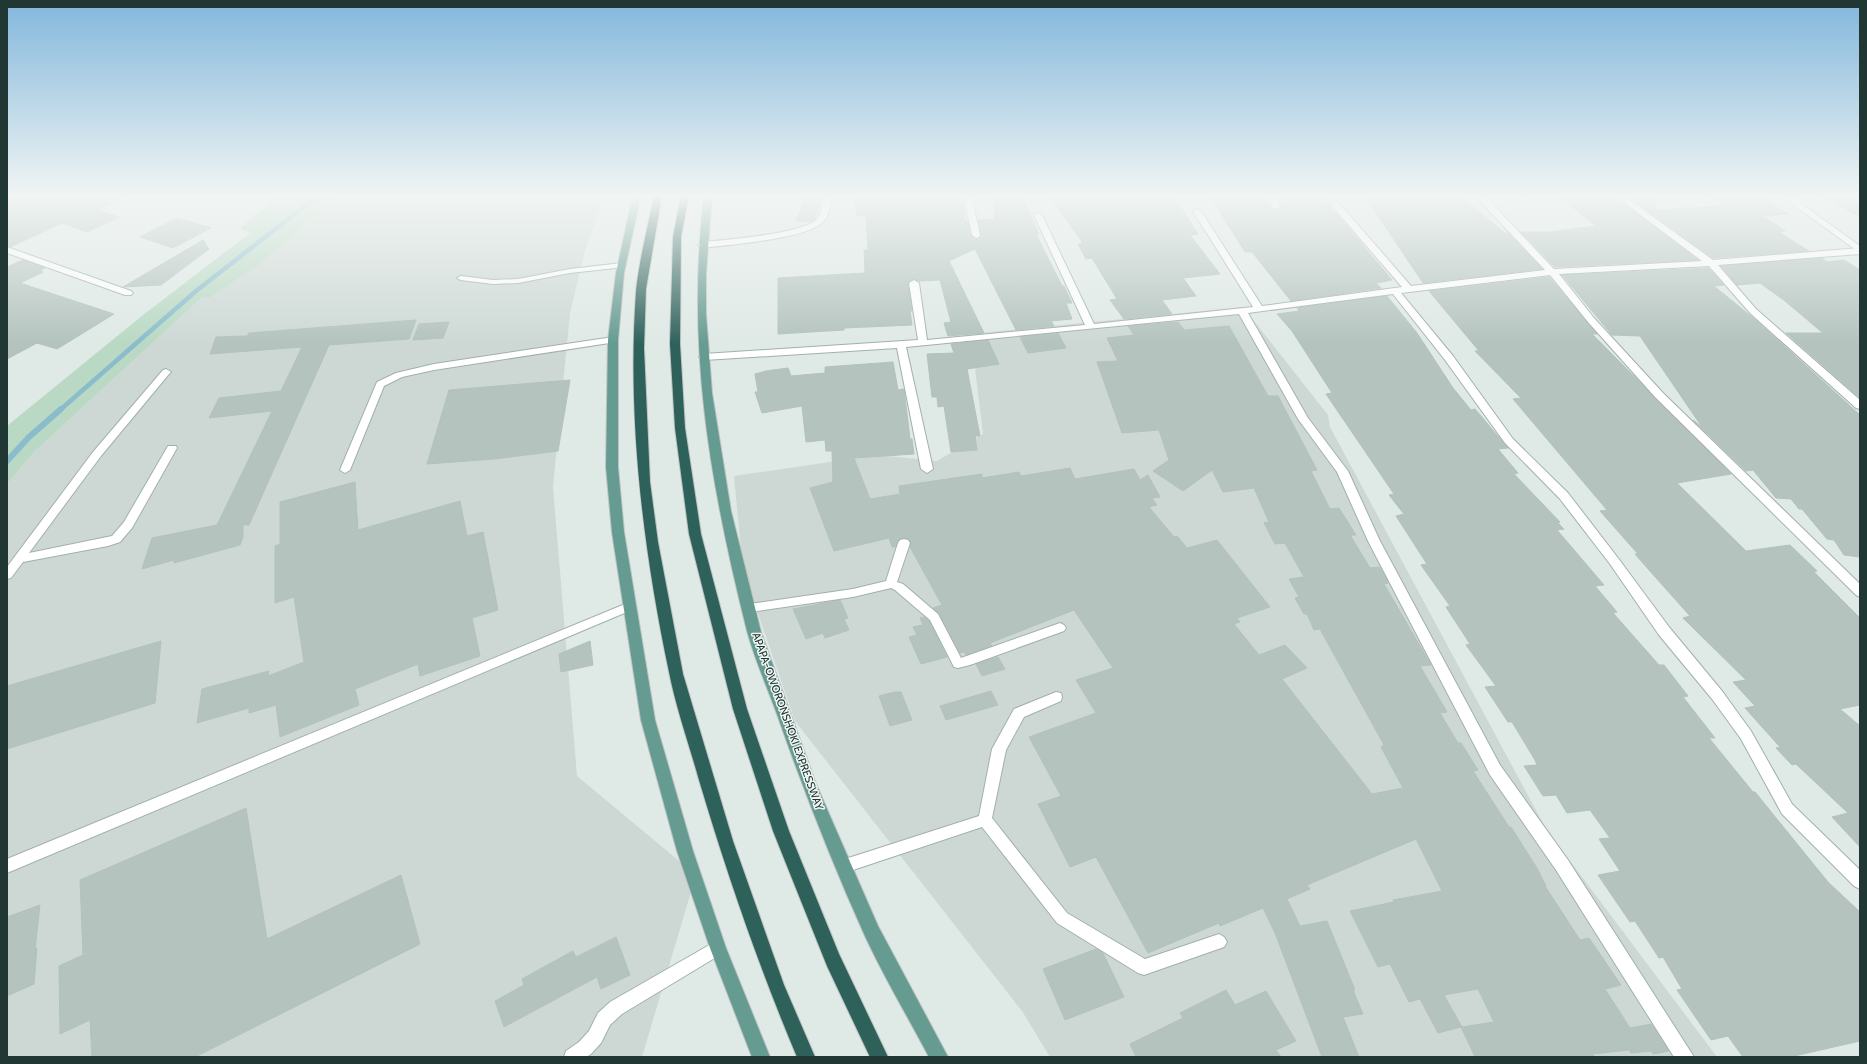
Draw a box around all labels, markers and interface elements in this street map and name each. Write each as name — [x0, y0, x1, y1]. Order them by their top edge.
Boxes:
street label: APAPA-OWORONSHOKI EXPRESSWAY — [749, 630, 827, 812]

